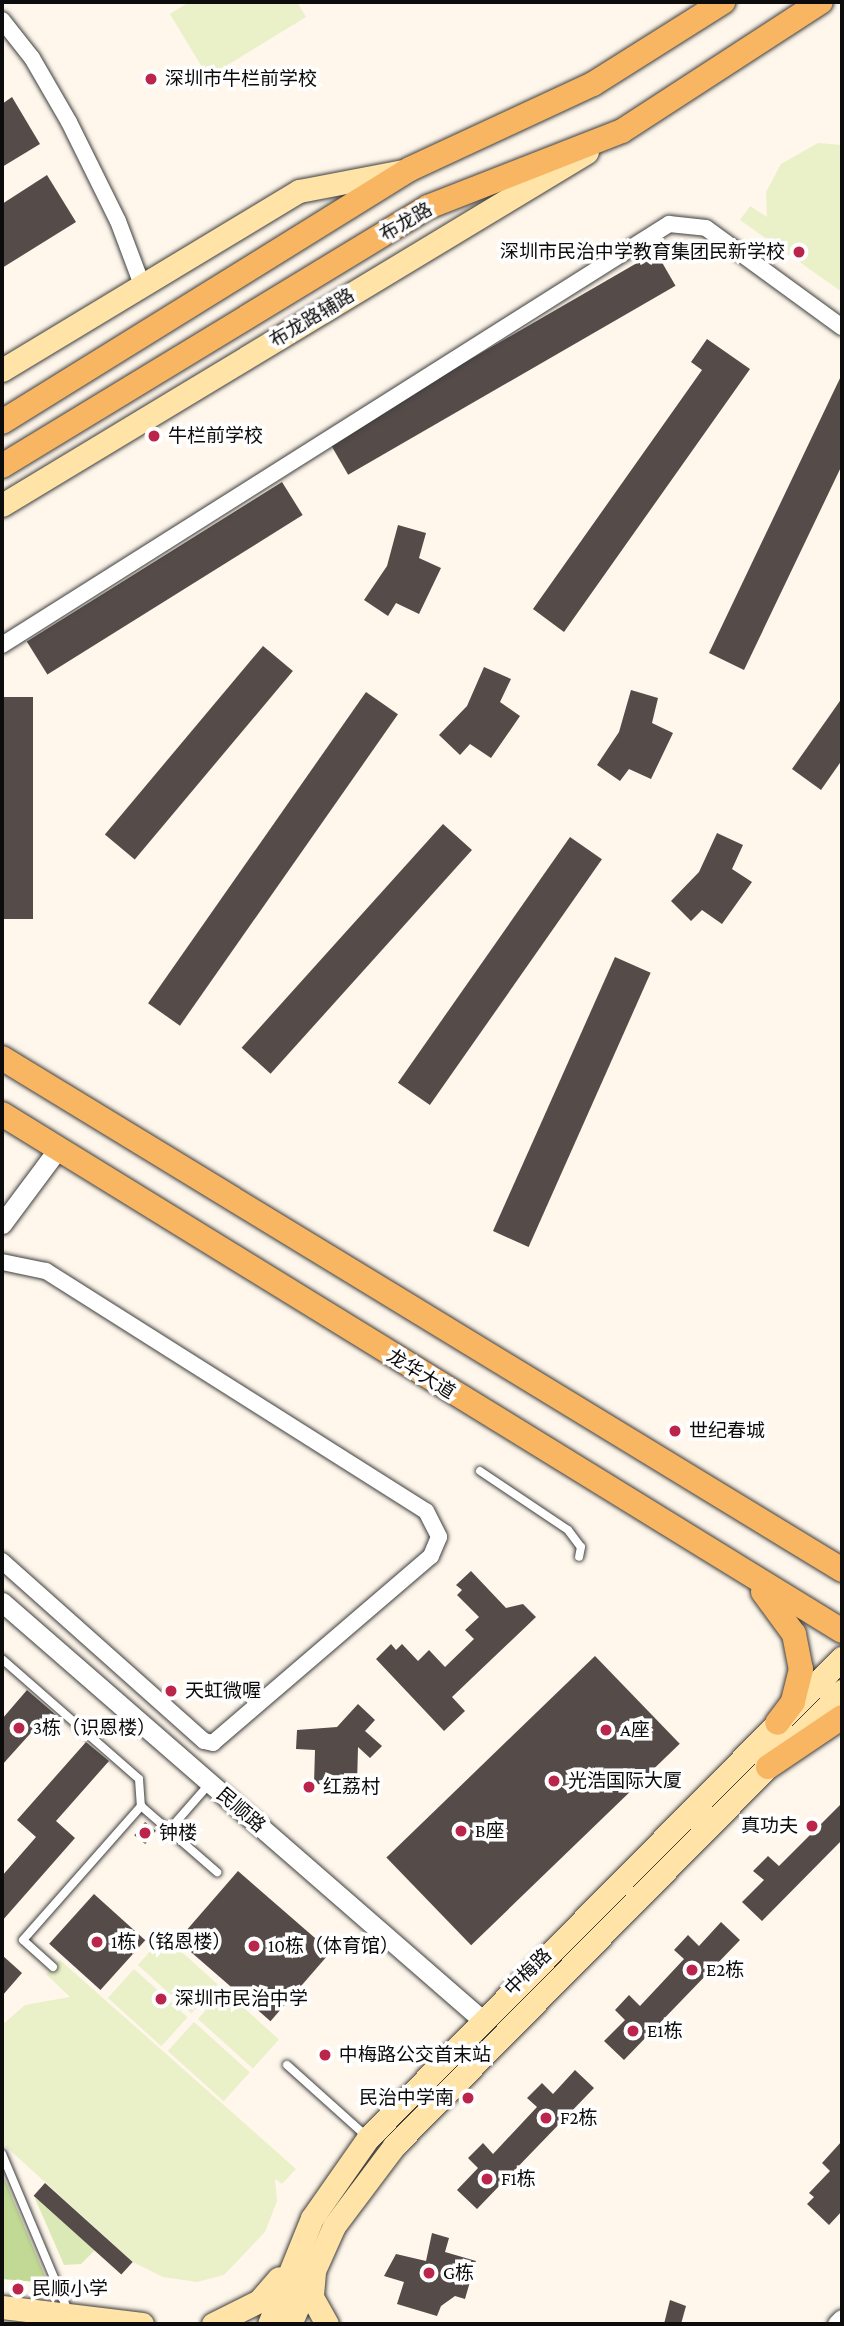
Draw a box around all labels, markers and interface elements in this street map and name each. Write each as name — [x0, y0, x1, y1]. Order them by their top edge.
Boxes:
place label: 深圳市牛栏前学校 — [165, 68, 317, 90]
marker: 深圳市牛栏前学校 — [143, 71, 159, 87]
street label: 布龙路 — [376, 198, 436, 246]
place label: 深圳市民治中学教育集团民新学校 — [500, 241, 785, 263]
marker: 深圳市民治中学教育集团民新学校 — [791, 244, 807, 260]
street label: 布龙路辅路 — [265, 284, 359, 352]
place label: 牛栏前学校 — [168, 425, 263, 447]
marker: 牛栏前学校 — [146, 428, 162, 444]
street label: 龙华大道 — [383, 1344, 459, 1404]
place label: 世纪春城 — [689, 1420, 765, 1442]
marker: 世纪春城 — [667, 1423, 683, 1439]
place label: 天虹微喔 — [185, 1680, 261, 1702]
marker: 天虹微喔 — [163, 1683, 179, 1699]
place label: 3栋（识恩楼） — [33, 1717, 156, 1739]
place label: A座 — [620, 1719, 650, 1741]
marker: 3栋（识恩楼） — [11, 1720, 27, 1736]
marker: A座 — [598, 1722, 614, 1738]
place label: 光浩国际大厦 — [568, 1770, 682, 1792]
marker: 光浩国际大厦 — [546, 1773, 562, 1789]
place label: 红荔村 — [323, 1776, 380, 1798]
marker: 红荔村 — [301, 1779, 317, 1795]
street label: 民顺路 — [212, 1783, 270, 1837]
place label: 真功夫 — [741, 1815, 798, 1837]
marker: 真功夫 — [804, 1818, 820, 1834]
place label: B座 — [475, 1820, 504, 1842]
place label: 钟楼 — [159, 1822, 197, 1844]
marker: B座 — [453, 1823, 469, 1839]
marker: 钟楼 — [137, 1825, 153, 1841]
place label: 1栋（铭恩楼） — [111, 1931, 231, 1953]
marker: 1栋（铭恩楼） — [89, 1934, 105, 1950]
place label: 10栋（体育馆） — [268, 1935, 399, 1957]
marker: 10栋（体育馆） — [246, 1938, 262, 1954]
street label: 中梅路 — [500, 1944, 556, 2000]
place label: E2栋 — [706, 1959, 744, 1981]
marker: E2栋 — [684, 1962, 700, 1978]
place label: 深圳市民治中学 — [175, 1988, 308, 2010]
marker: 深圳市民治中学 — [153, 1991, 169, 2007]
place label: E1栋 — [647, 2020, 683, 2042]
marker: E1栋 — [625, 2023, 641, 2039]
place label: 中梅路公交首末站 — [339, 2044, 491, 2066]
marker: 中梅路公交首末站 — [317, 2047, 333, 2063]
place label: 民治中学南 — [359, 2087, 454, 2109]
marker: 民治中学南 — [460, 2090, 476, 2106]
place label: F2栋 — [560, 2107, 597, 2129]
marker: F2栋 — [538, 2110, 554, 2126]
place label: F1栋 — [501, 2168, 536, 2190]
marker: F1栋 — [479, 2171, 495, 2187]
place label: G栋 — [443, 2262, 474, 2284]
marker: G栋 — [421, 2265, 437, 2281]
place label: 民顺小学 — [32, 2278, 108, 2300]
marker: 民顺小学 — [10, 2281, 26, 2297]

